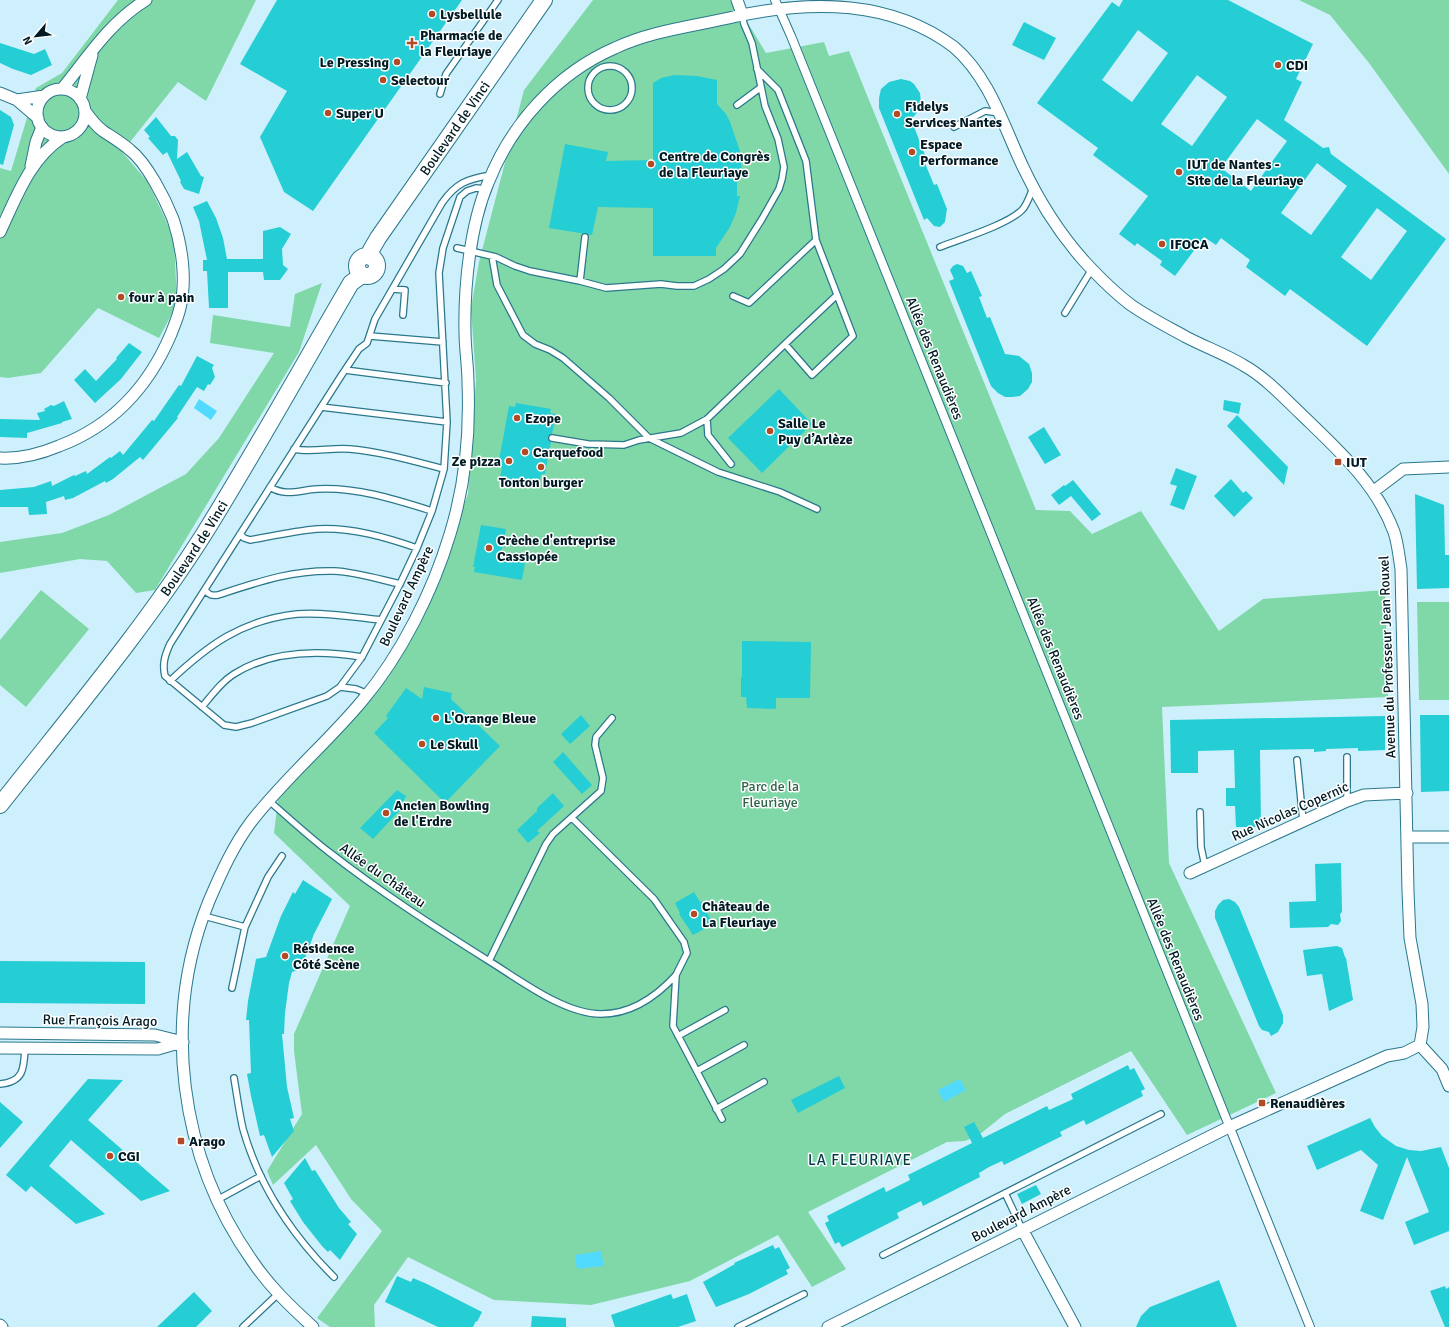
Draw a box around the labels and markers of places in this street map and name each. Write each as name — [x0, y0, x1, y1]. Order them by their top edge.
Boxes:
place label: Lysbellule — [440, 6, 502, 23]
marker: Lysbellule — [427, 9, 437, 19]
place label: Pharmacie de la Fleuriaye — [420, 27, 503, 60]
marker: Pharmacie de la Fleuriaye — [407, 38, 417, 48]
place label: Le Pressing — [320, 54, 389, 71]
marker: Le Pressing — [392, 57, 402, 67]
place label: CDI — [1286, 57, 1308, 74]
marker: CDI — [1273, 60, 1283, 70]
place label: Selectour — [391, 72, 450, 89]
marker: Selectour — [378, 75, 388, 85]
place label: Fidelys Services Nantes — [905, 98, 1002, 131]
place label: Super U — [336, 105, 384, 122]
marker: Super U — [323, 108, 333, 118]
marker: Fidelys Services Nantes — [892, 109, 902, 119]
place label: Espace Performance — [920, 136, 999, 169]
marker: Espace Performance — [907, 147, 917, 157]
place label: Centre de Congrès de la Fleuriaye — [659, 148, 770, 181]
place label: IUT de Nantes - Site de la Fleuriaye — [1187, 156, 1304, 189]
marker: Centre de Congrès de la Fleuriaye — [646, 159, 656, 169]
marker: IUT de Nantes - Site de la Fleuriaye — [1174, 167, 1184, 177]
place label: IFOCA — [1170, 236, 1209, 253]
marker: IFOCA — [1157, 239, 1167, 249]
place label: four à pain — [128, 289, 195, 306]
marker: four à pain — [116, 292, 126, 302]
place label: Ezope — [525, 410, 561, 427]
marker: Ezope — [512, 413, 522, 423]
place label: Salle Le Puy d’Arlèze — [778, 415, 853, 448]
marker: Salle Le Puy d’Arlèze — [765, 426, 775, 436]
place label: Carquefood — [533, 444, 604, 461]
marker: Carquefood — [520, 447, 530, 457]
place label: Ze pizza — [452, 453, 501, 470]
place label: IUT — [1346, 454, 1368, 471]
marker: Ze pizza — [504, 456, 514, 466]
marker: IUT — [1333, 457, 1343, 467]
marker: Tonton burger — [536, 462, 546, 472]
place label: Tonton burger — [499, 474, 584, 491]
place label: Crèche d'entreprise Cassiopée — [497, 532, 616, 565]
marker: Crèche d'entreprise Cassiopée — [484, 543, 494, 553]
place label: L'Orange Bleue — [444, 710, 536, 727]
marker: L'Orange Bleue — [431, 713, 441, 723]
place label: Le Skull — [430, 736, 479, 753]
marker: Le Skull — [417, 739, 427, 749]
place label: Ancien Bowling de l'Erdre — [394, 797, 490, 830]
marker: Ancien Bowling de l'Erdre — [381, 808, 391, 818]
place label: Château de La Fleuriaye — [702, 898, 777, 931]
marker: Château de La Fleuriaye — [689, 909, 699, 919]
place label: Résidence Côté Scène — [293, 940, 360, 973]
marker: Résidence Côté Scène — [280, 951, 290, 961]
place label: Renaudières — [1270, 1095, 1345, 1112]
marker: Renaudières — [1257, 1098, 1267, 1108]
place label: Arago — [189, 1133, 225, 1150]
marker: Arago — [176, 1136, 186, 1146]
place label: CGI — [118, 1148, 140, 1165]
marker: CGI — [105, 1151, 115, 1161]

